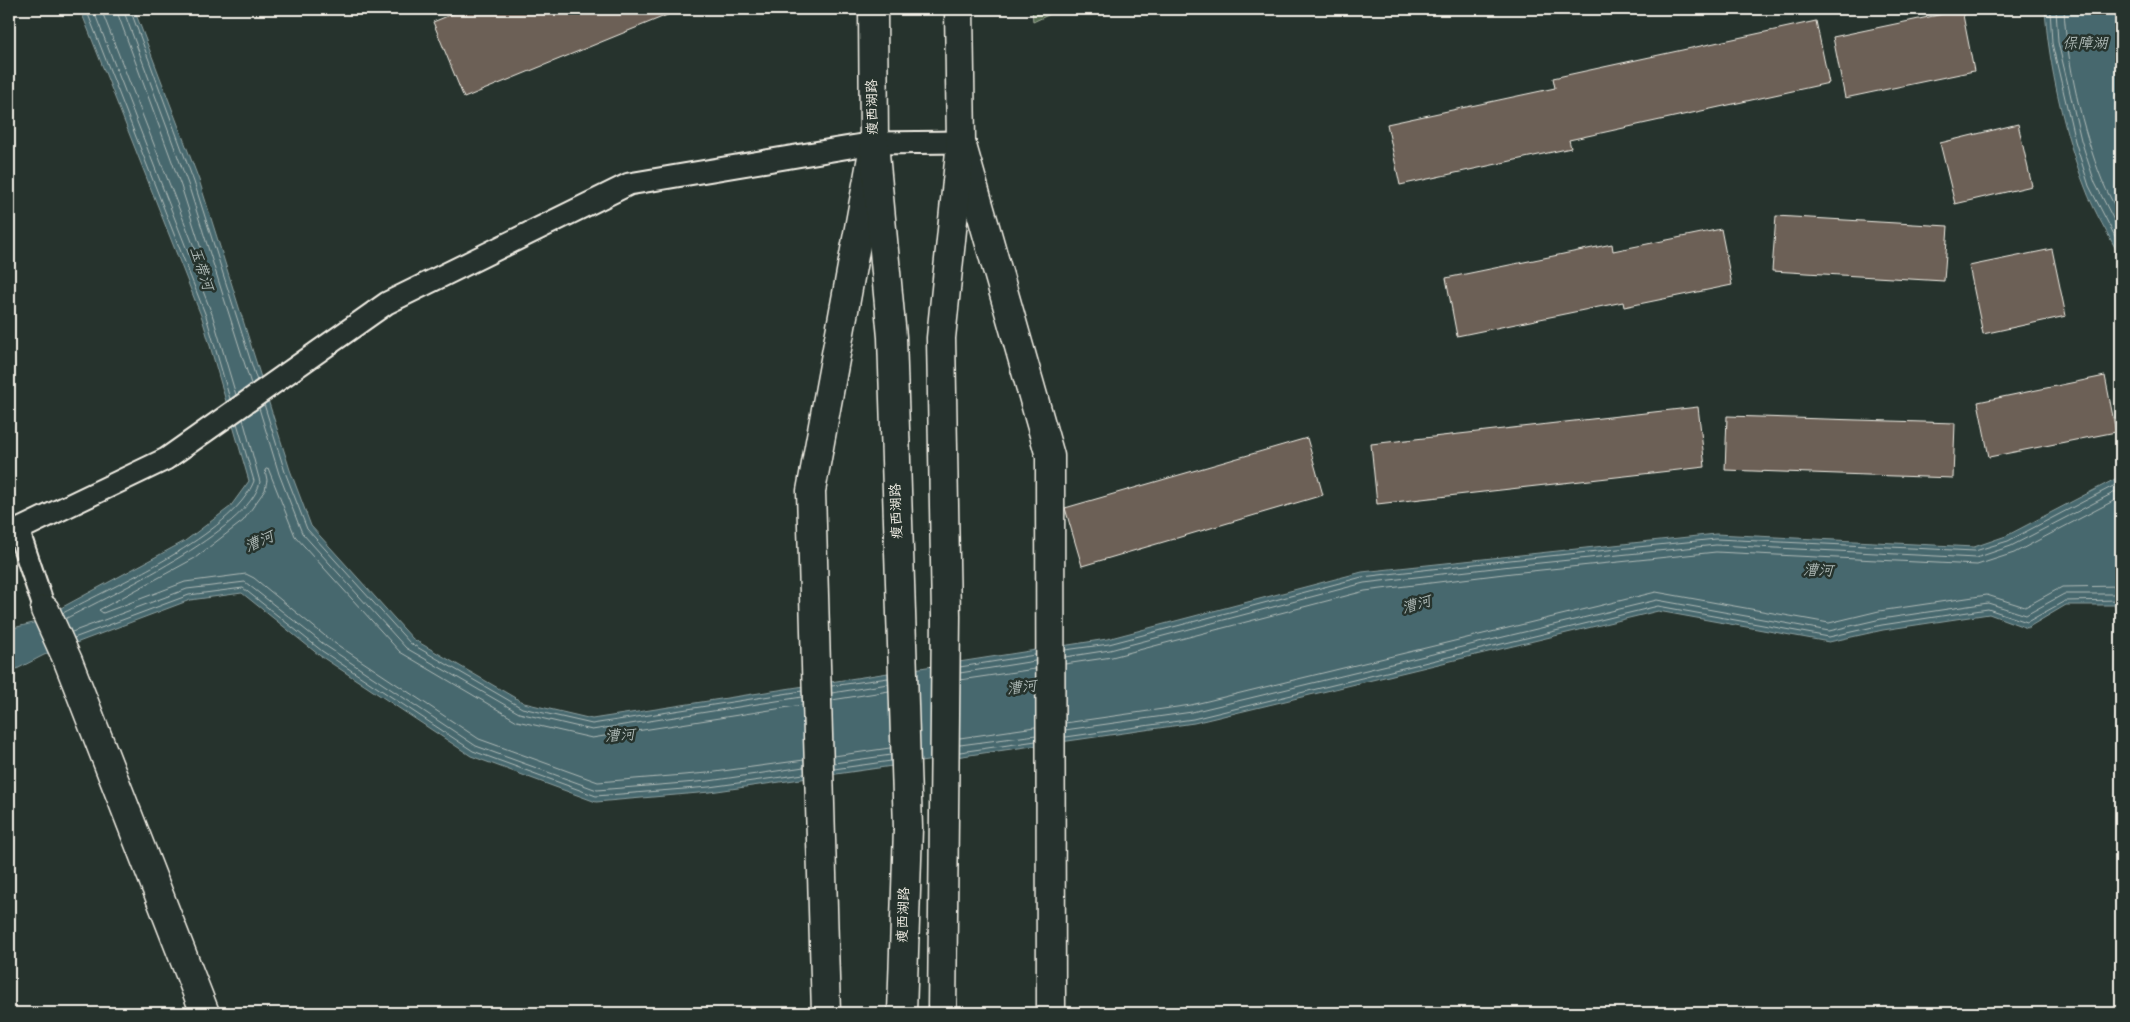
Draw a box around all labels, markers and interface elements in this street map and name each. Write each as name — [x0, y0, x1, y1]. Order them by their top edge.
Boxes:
water label: 保障湖 — [2062, 35, 2109, 54]
street label: 瘦西湖路 — [864, 79, 883, 135]
water label: 玉带河 — [184, 245, 217, 296]
street label: 瘦西湖路 — [888, 483, 907, 539]
water label: 漕河 — [242, 527, 280, 557]
water label: 漕河 — [1803, 561, 1836, 582]
water label: 漕河 — [1400, 591, 1437, 619]
water label: 漕河 — [1006, 677, 1041, 700]
water label: 漕河 — [604, 726, 639, 747]
street label: 瘦西湖路 — [895, 887, 914, 943]

